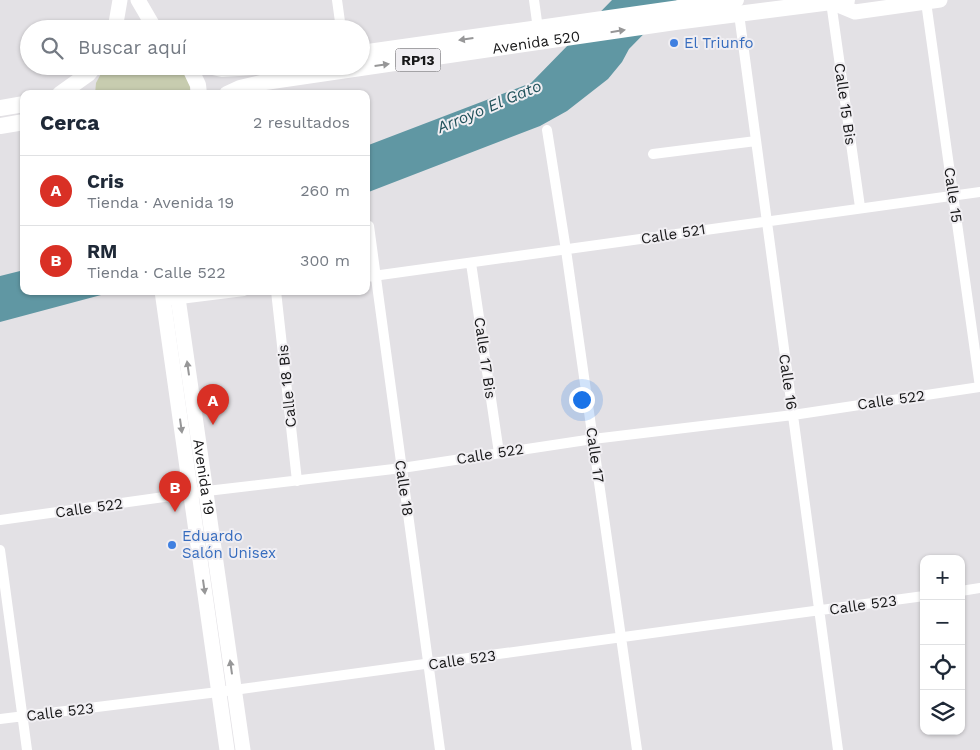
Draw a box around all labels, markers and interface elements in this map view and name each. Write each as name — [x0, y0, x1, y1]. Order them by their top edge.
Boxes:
search box — [20, 20, 370, 75]
one-way arrow — [611, 26, 627, 34]
street label: Avenida 520 — [491, 27, 581, 58]
icon: search — [38, 34, 66, 62]
place label: El Triunfo — [684, 34, 754, 52]
one-way arrow — [458, 35, 474, 43]
text: Buscar aquí — [78, 36, 187, 59]
marker: El Triunfo — [668, 37, 680, 49]
road number: RP13 — [396, 48, 440, 72]
one-way arrow — [375, 61, 391, 69]
street label: Calle 15 Bis — [830, 62, 860, 146]
water label: Arroyo El Gato — [433, 76, 544, 137]
text: Cerca — [40, 110, 99, 135]
text: 2 resultados — [253, 113, 350, 132]
street label: Calle 15 — [940, 166, 966, 224]
text: Cris — [87, 170, 124, 193]
text: A — [51, 181, 61, 200]
text: 260 m — [300, 181, 350, 200]
text: Tienda · Avenida 19 — [87, 193, 234, 212]
street label: Calle 521 — [639, 220, 707, 248]
text: RM — [87, 240, 117, 263]
text: B — [51, 251, 61, 270]
text: 300 m — [300, 251, 350, 270]
text: Tienda · Calle 522 — [87, 263, 226, 282]
street label: Calle 17 Bis — [470, 316, 500, 400]
street label: Calle 18 Bis — [274, 344, 300, 428]
street label: Calle 16 — [775, 353, 801, 411]
one-way arrow — [184, 359, 192, 375]
pin: A — [197, 384, 229, 425]
street label: Calle 522 — [856, 386, 926, 414]
your location — [569, 387, 595, 413]
one-way arrow — [177, 419, 185, 435]
street label: Calle 17 — [582, 426, 608, 484]
street label: Avenida 19 — [189, 438, 218, 516]
street label: Calle 522 — [455, 440, 525, 468]
street label: Calle 18 — [391, 459, 417, 517]
pin: B — [159, 471, 191, 512]
street label: Calle 522 — [54, 494, 124, 522]
place label: Eduardo Salón Unisex — [182, 527, 276, 562]
marker: Eduardo Salón Unisex — [166, 539, 178, 551]
map controls — [920, 555, 965, 735]
button: + — [920, 555, 965, 600]
one-way arrow — [200, 579, 208, 595]
street label: Calle 523 — [828, 591, 898, 619]
button: − — [920, 600, 965, 645]
button: locate — [920, 645, 965, 690]
street label: Calle 523 — [427, 646, 497, 674]
one-way arrow — [227, 659, 235, 675]
button: layers — [920, 690, 965, 735]
street label: Calle 523 — [25, 699, 95, 725]

